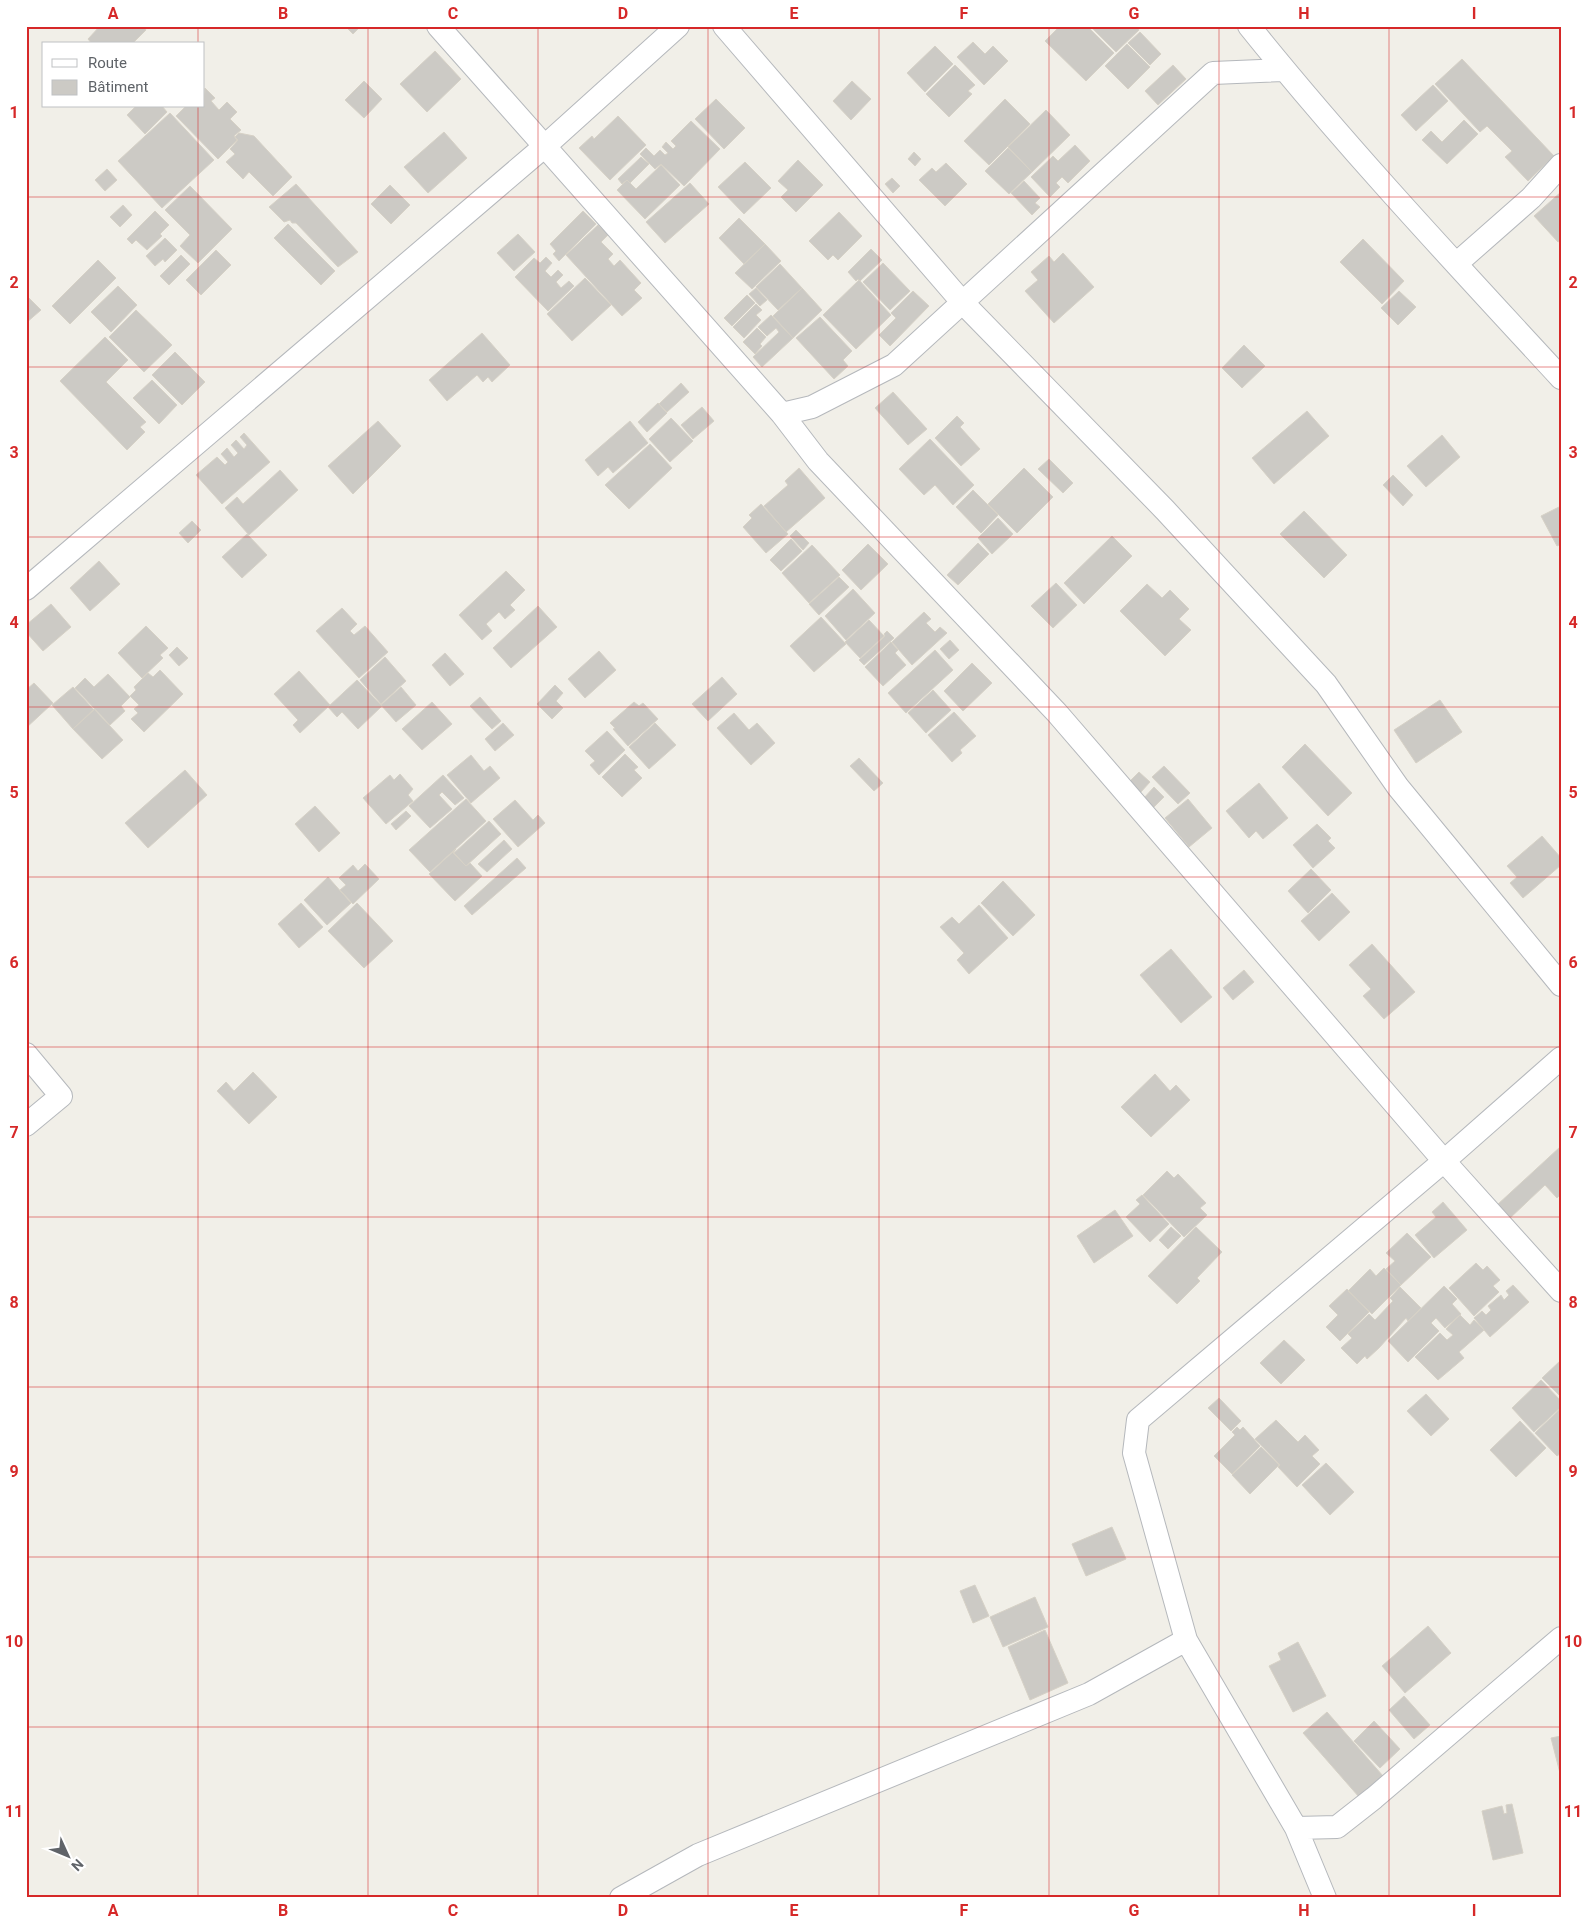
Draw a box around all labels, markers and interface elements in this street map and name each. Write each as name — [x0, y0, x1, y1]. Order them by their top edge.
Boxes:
text: A — [108, 4, 119, 23]
text: B — [278, 4, 288, 23]
text: C — [448, 4, 458, 23]
text: D — [618, 4, 628, 23]
text: E — [790, 4, 799, 23]
text: F — [960, 4, 969, 23]
text: G — [1129, 4, 1140, 23]
text: H — [1298, 4, 1310, 23]
text: I — [1472, 4, 1476, 23]
legend — [42, 42, 205, 108]
text: Route — [88, 54, 127, 72]
text: Bâtiment — [88, 78, 148, 96]
text: 1 — [9, 103, 19, 122]
text: 1 — [1568, 103, 1578, 122]
text: 2 — [9, 273, 19, 292]
text: 2 — [1568, 273, 1578, 292]
text: 3 — [9, 443, 19, 462]
text: 3 — [1568, 443, 1578, 462]
text: 4 — [9, 613, 19, 632]
text: 4 — [1568, 613, 1578, 632]
text: 5 — [9, 783, 19, 802]
text: 5 — [1568, 783, 1578, 802]
text: 6 — [9, 953, 19, 972]
text: 6 — [1568, 953, 1578, 972]
text: 7 — [9, 1123, 19, 1142]
text: 7 — [1568, 1123, 1578, 1142]
text: 8 — [9, 1293, 19, 1312]
text: 8 — [1568, 1293, 1578, 1312]
text: 9 — [9, 1462, 19, 1481]
text: 9 — [1568, 1462, 1578, 1481]
text: 10 — [5, 1632, 23, 1651]
text: 10 — [1564, 1632, 1582, 1651]
text: 11 — [5, 1802, 23, 1821]
text: 11 — [1564, 1802, 1582, 1821]
north arrow — [42, 1832, 92, 1882]
text: N — [68, 1856, 87, 1874]
text: A — [108, 1901, 119, 1920]
text: B — [278, 1901, 288, 1920]
text: C — [448, 1901, 458, 1920]
text: D — [618, 1901, 628, 1920]
text: E — [790, 1901, 799, 1920]
text: F — [960, 1901, 969, 1920]
text: G — [1129, 1901, 1140, 1920]
text: H — [1298, 1901, 1310, 1920]
text: I — [1472, 1901, 1476, 1920]

